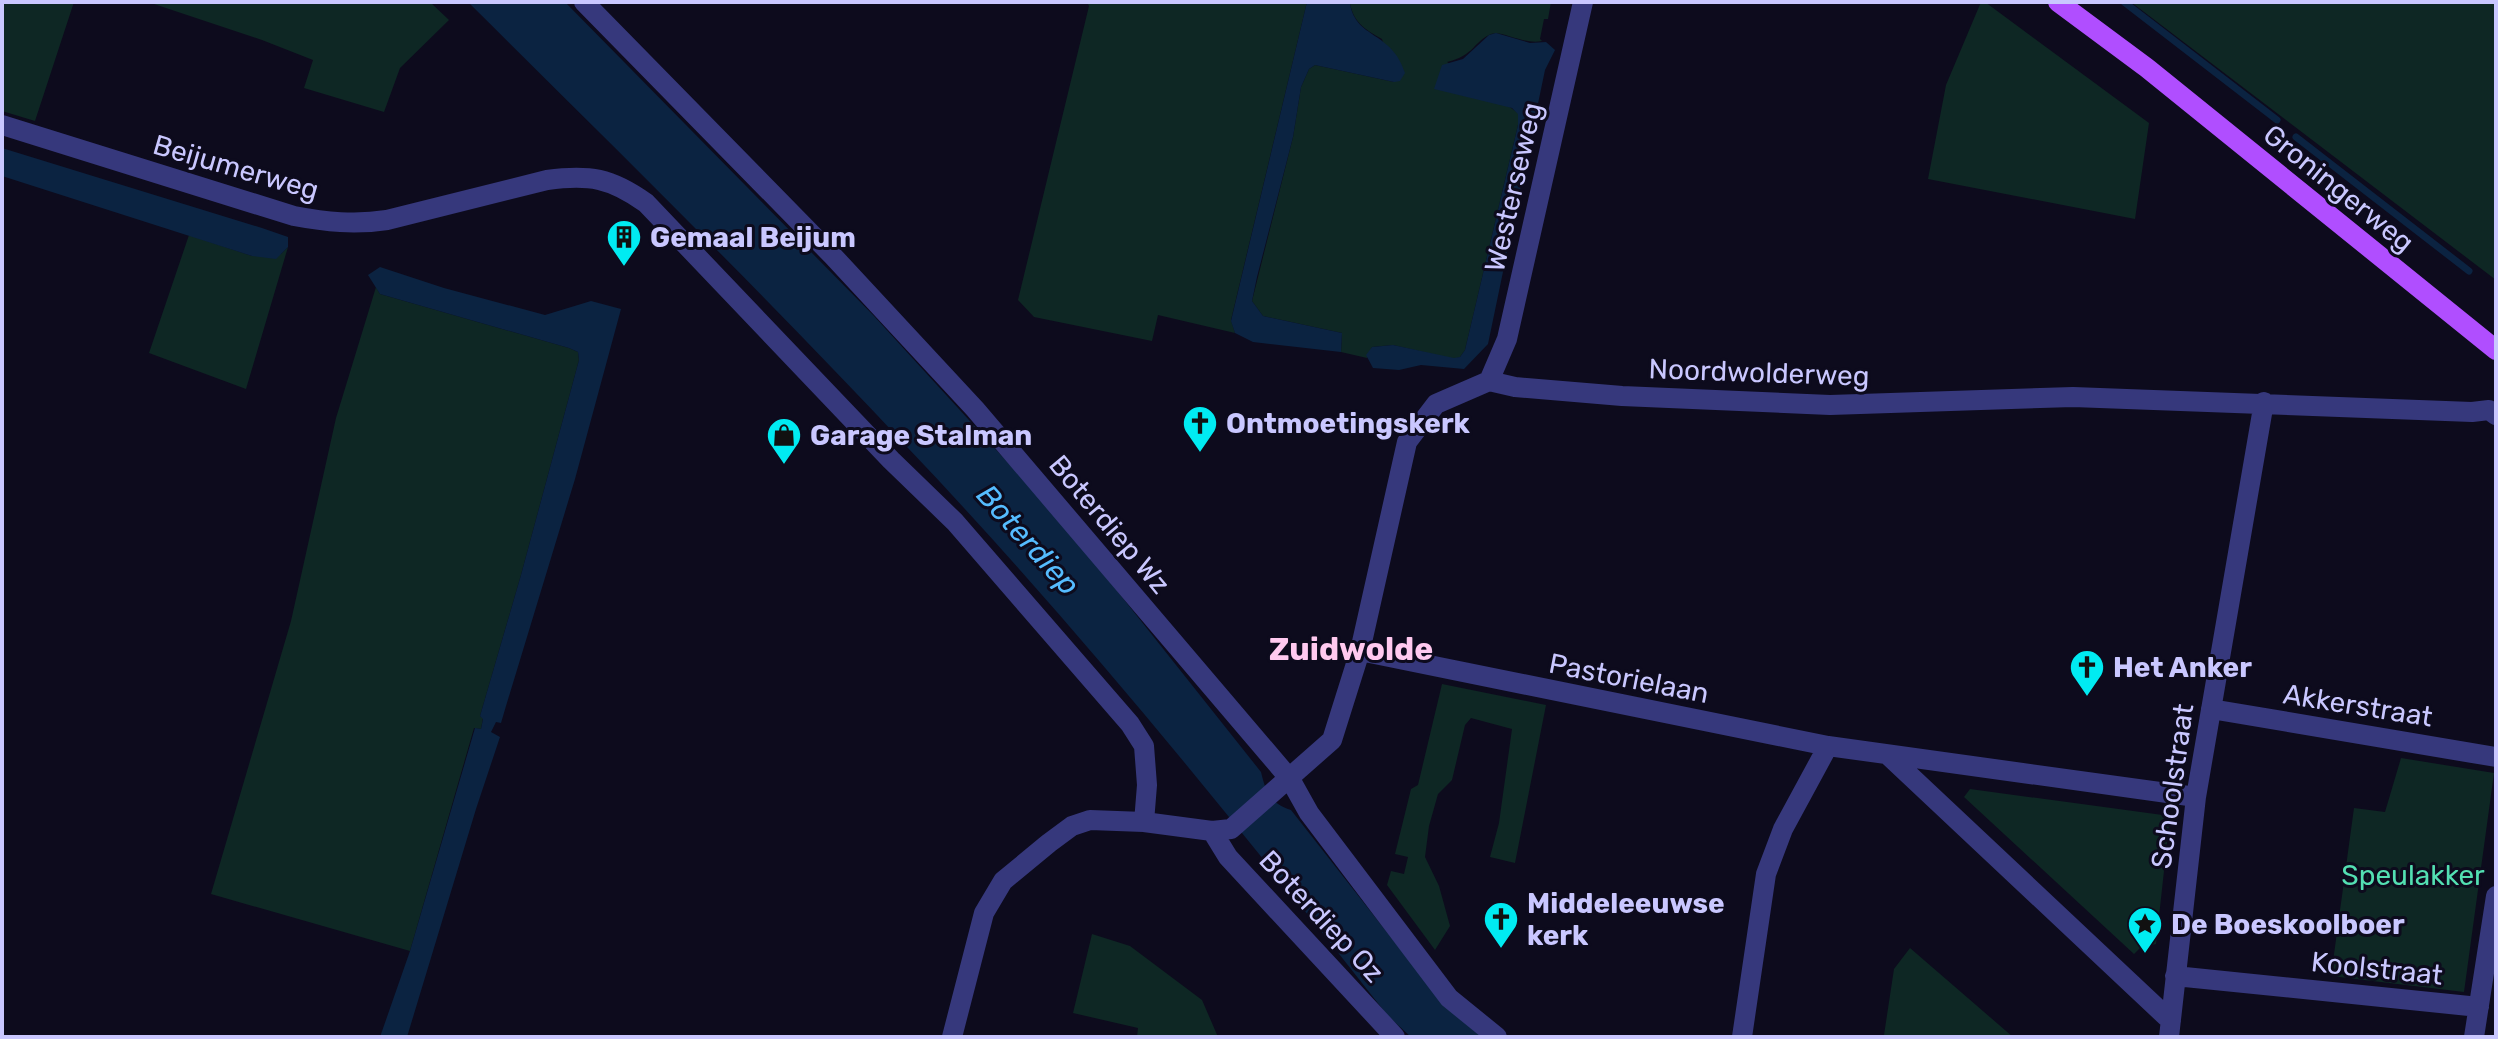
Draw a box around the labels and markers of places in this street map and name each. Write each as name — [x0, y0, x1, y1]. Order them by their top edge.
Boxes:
building icon: Gemaal Beijum — [605, 218, 643, 268]
place label: Gemaal Beijum — [650, 221, 856, 254]
church icon: Ontmoetingskerk — [1181, 404, 1219, 454]
place label: Ontmoetingskerk — [1226, 407, 1471, 440]
shop icon: Garage Stalman — [765, 416, 803, 466]
place label: Garage Stalman — [810, 419, 1032, 452]
church icon: Het Anker — [2068, 648, 2106, 698]
place label: Het Anker — [2113, 651, 2252, 684]
place label: Middeleeuwse kerk — [1527, 887, 1725, 952]
church icon: Middeleeuwse kerk — [1482, 900, 1520, 950]
place icon: De Boeskoolboer — [2126, 905, 2164, 955]
place label: De Boeskoolboer — [2171, 908, 2405, 941]

